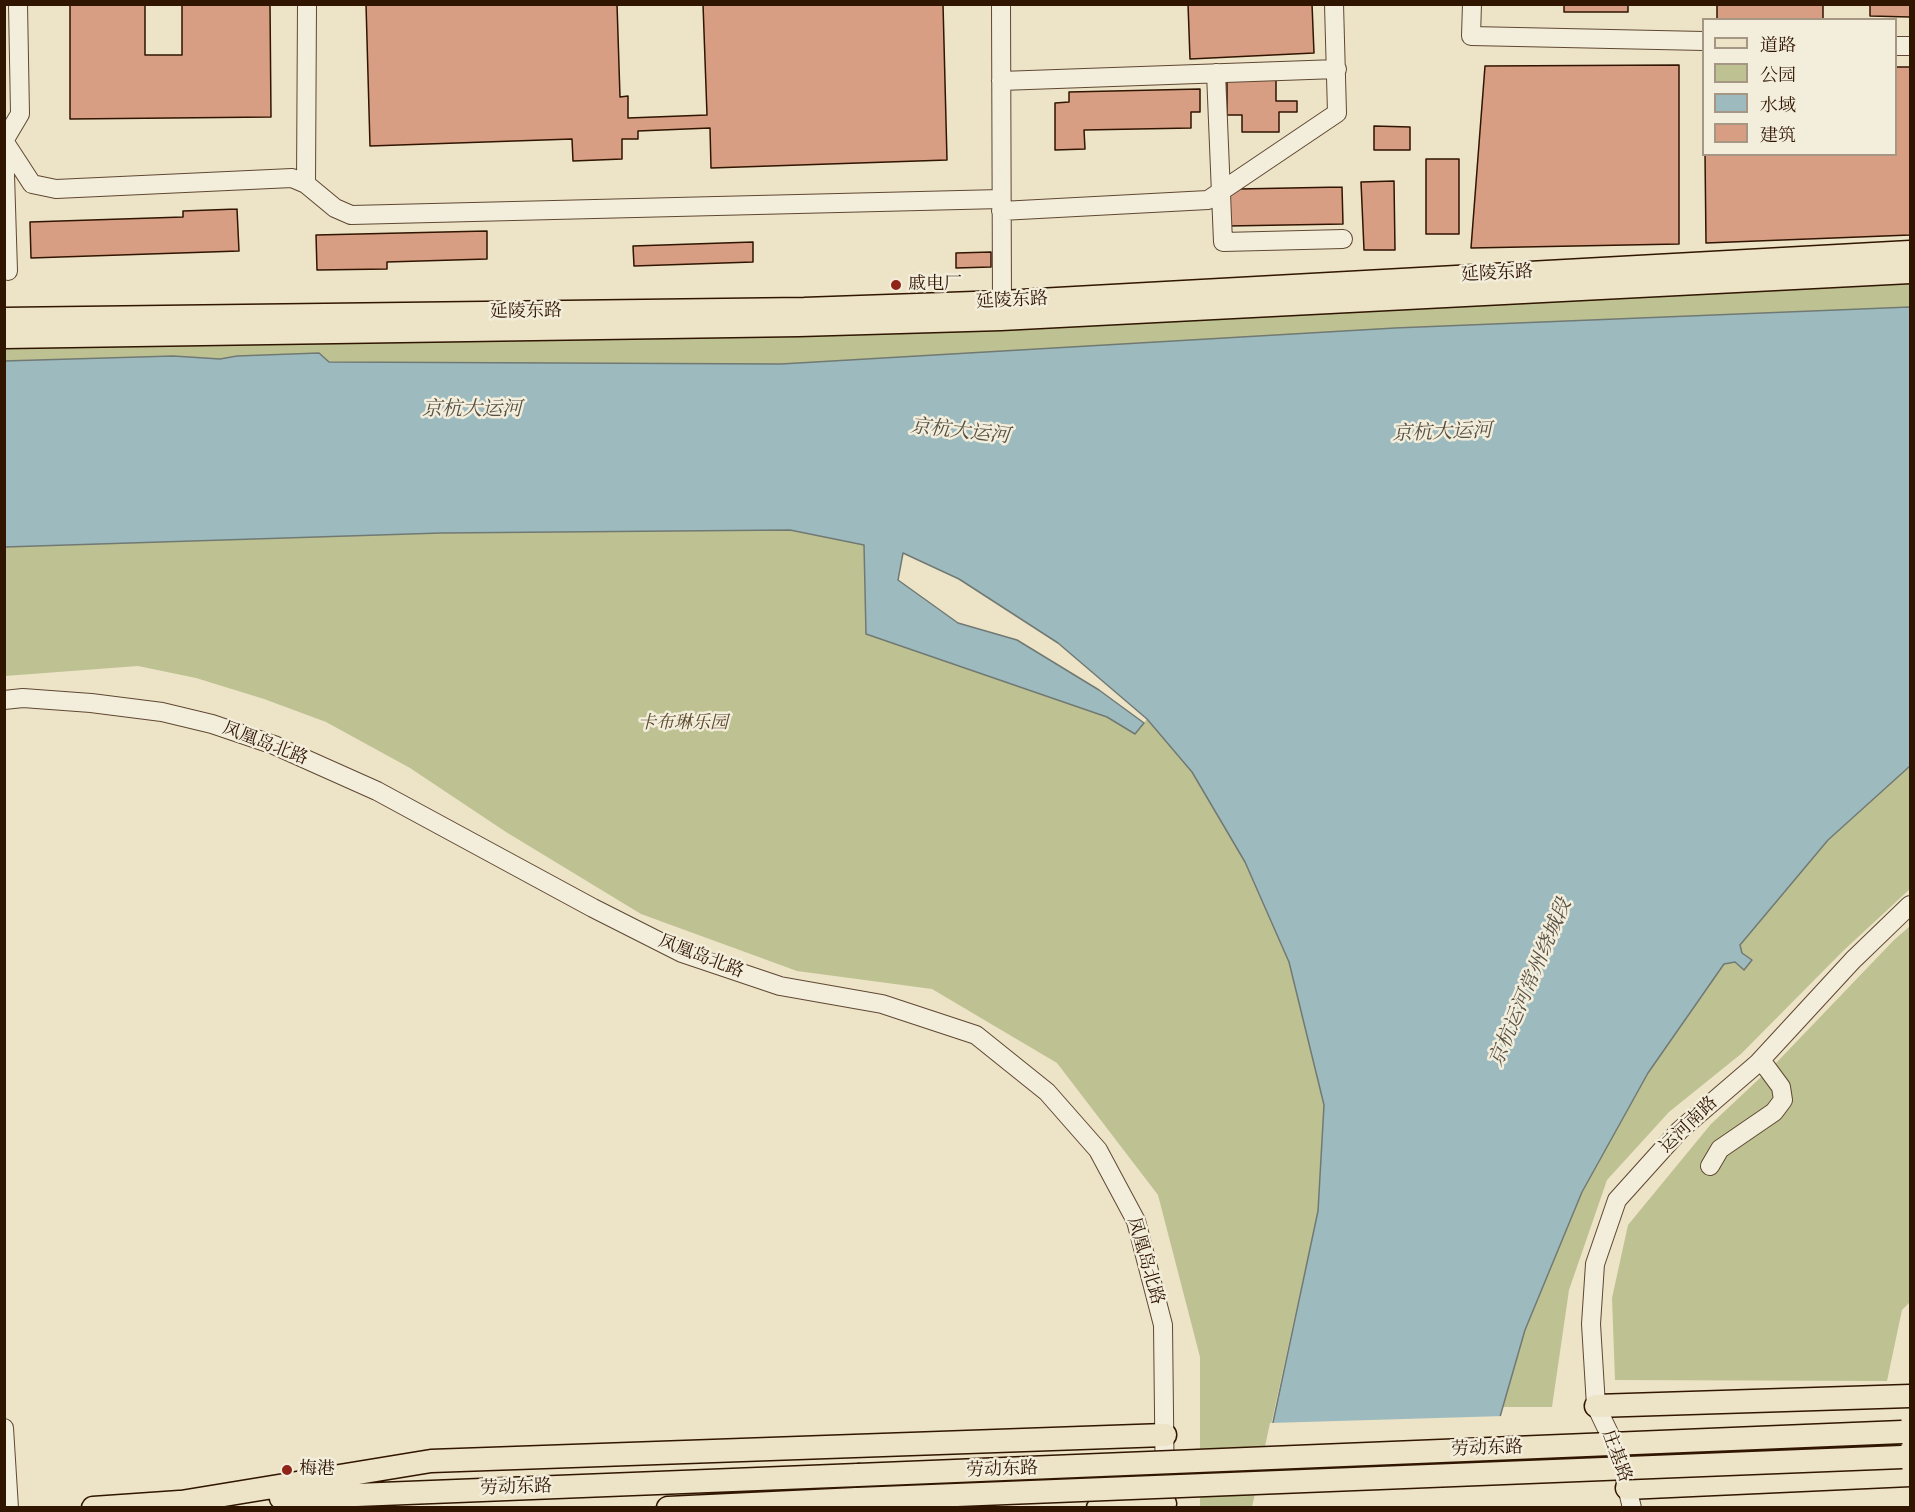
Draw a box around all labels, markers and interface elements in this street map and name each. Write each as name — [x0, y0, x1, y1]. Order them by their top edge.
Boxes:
legend — [1702, 18, 1897, 156]
text: 道路 — [1760, 33, 1796, 57]
text: 公园 — [1760, 63, 1796, 87]
text: 水域 — [1760, 93, 1796, 117]
text: 建筑 — [1760, 123, 1796, 147]
street label: 延陵东路 — [1460, 261, 1534, 287]
place label: 戚电厂 — [908, 274, 962, 296]
marker: 戚电厂 — [889, 278, 903, 292]
street label: 延陵东路 — [975, 288, 1049, 314]
street label: 延陵东路 — [490, 301, 562, 323]
water label: 京杭大运河 — [422, 398, 522, 422]
water label: 京杭大运河 — [909, 415, 1011, 449]
water label: 京杭大运河 — [1392, 419, 1492, 447]
park label: 卡布琳乐园 — [638, 713, 728, 735]
street label: 凤凰岛北路 — [219, 718, 311, 770]
water label: 京杭运河常州绕城段 — [1485, 895, 1577, 1071]
street label: 凤凰岛北路 — [655, 931, 747, 983]
street label: 运河南路 — [1656, 1092, 1722, 1158]
street label: 凤凰岛北路 — [1122, 1215, 1168, 1307]
street label: 庄基路 — [1597, 1427, 1635, 1485]
street label: 劳动东路 — [1451, 1437, 1523, 1461]
street label: 劳动东路 — [966, 1458, 1038, 1482]
place label: 梅港 — [299, 1459, 335, 1481]
marker: 梅港 — [280, 1463, 294, 1477]
street label: 劳动东路 — [480, 1476, 552, 1500]

